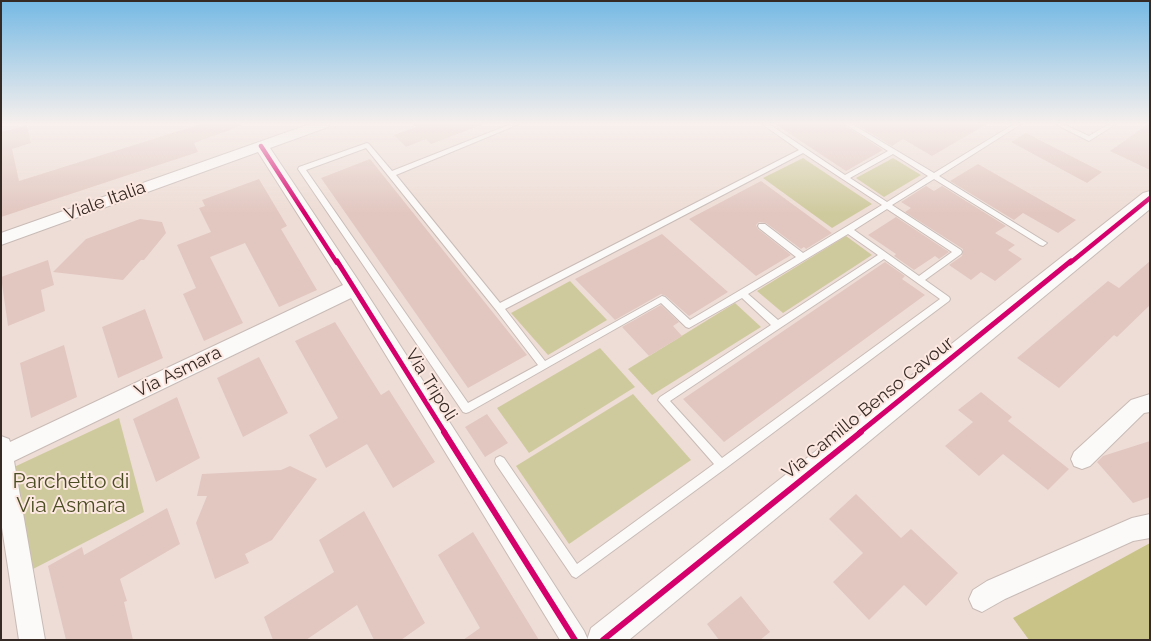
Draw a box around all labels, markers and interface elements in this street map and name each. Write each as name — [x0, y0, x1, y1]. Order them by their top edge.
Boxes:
street label: Viale Italia — [61, 176, 149, 226]
street label: Via Camillo Benso Cavour — [778, 332, 958, 484]
street label: Via Asmara — [131, 342, 225, 402]
street label: Via Tripoli — [400, 345, 462, 425]
park label: Parchetto di Via Asmara — [13, 469, 129, 519]

